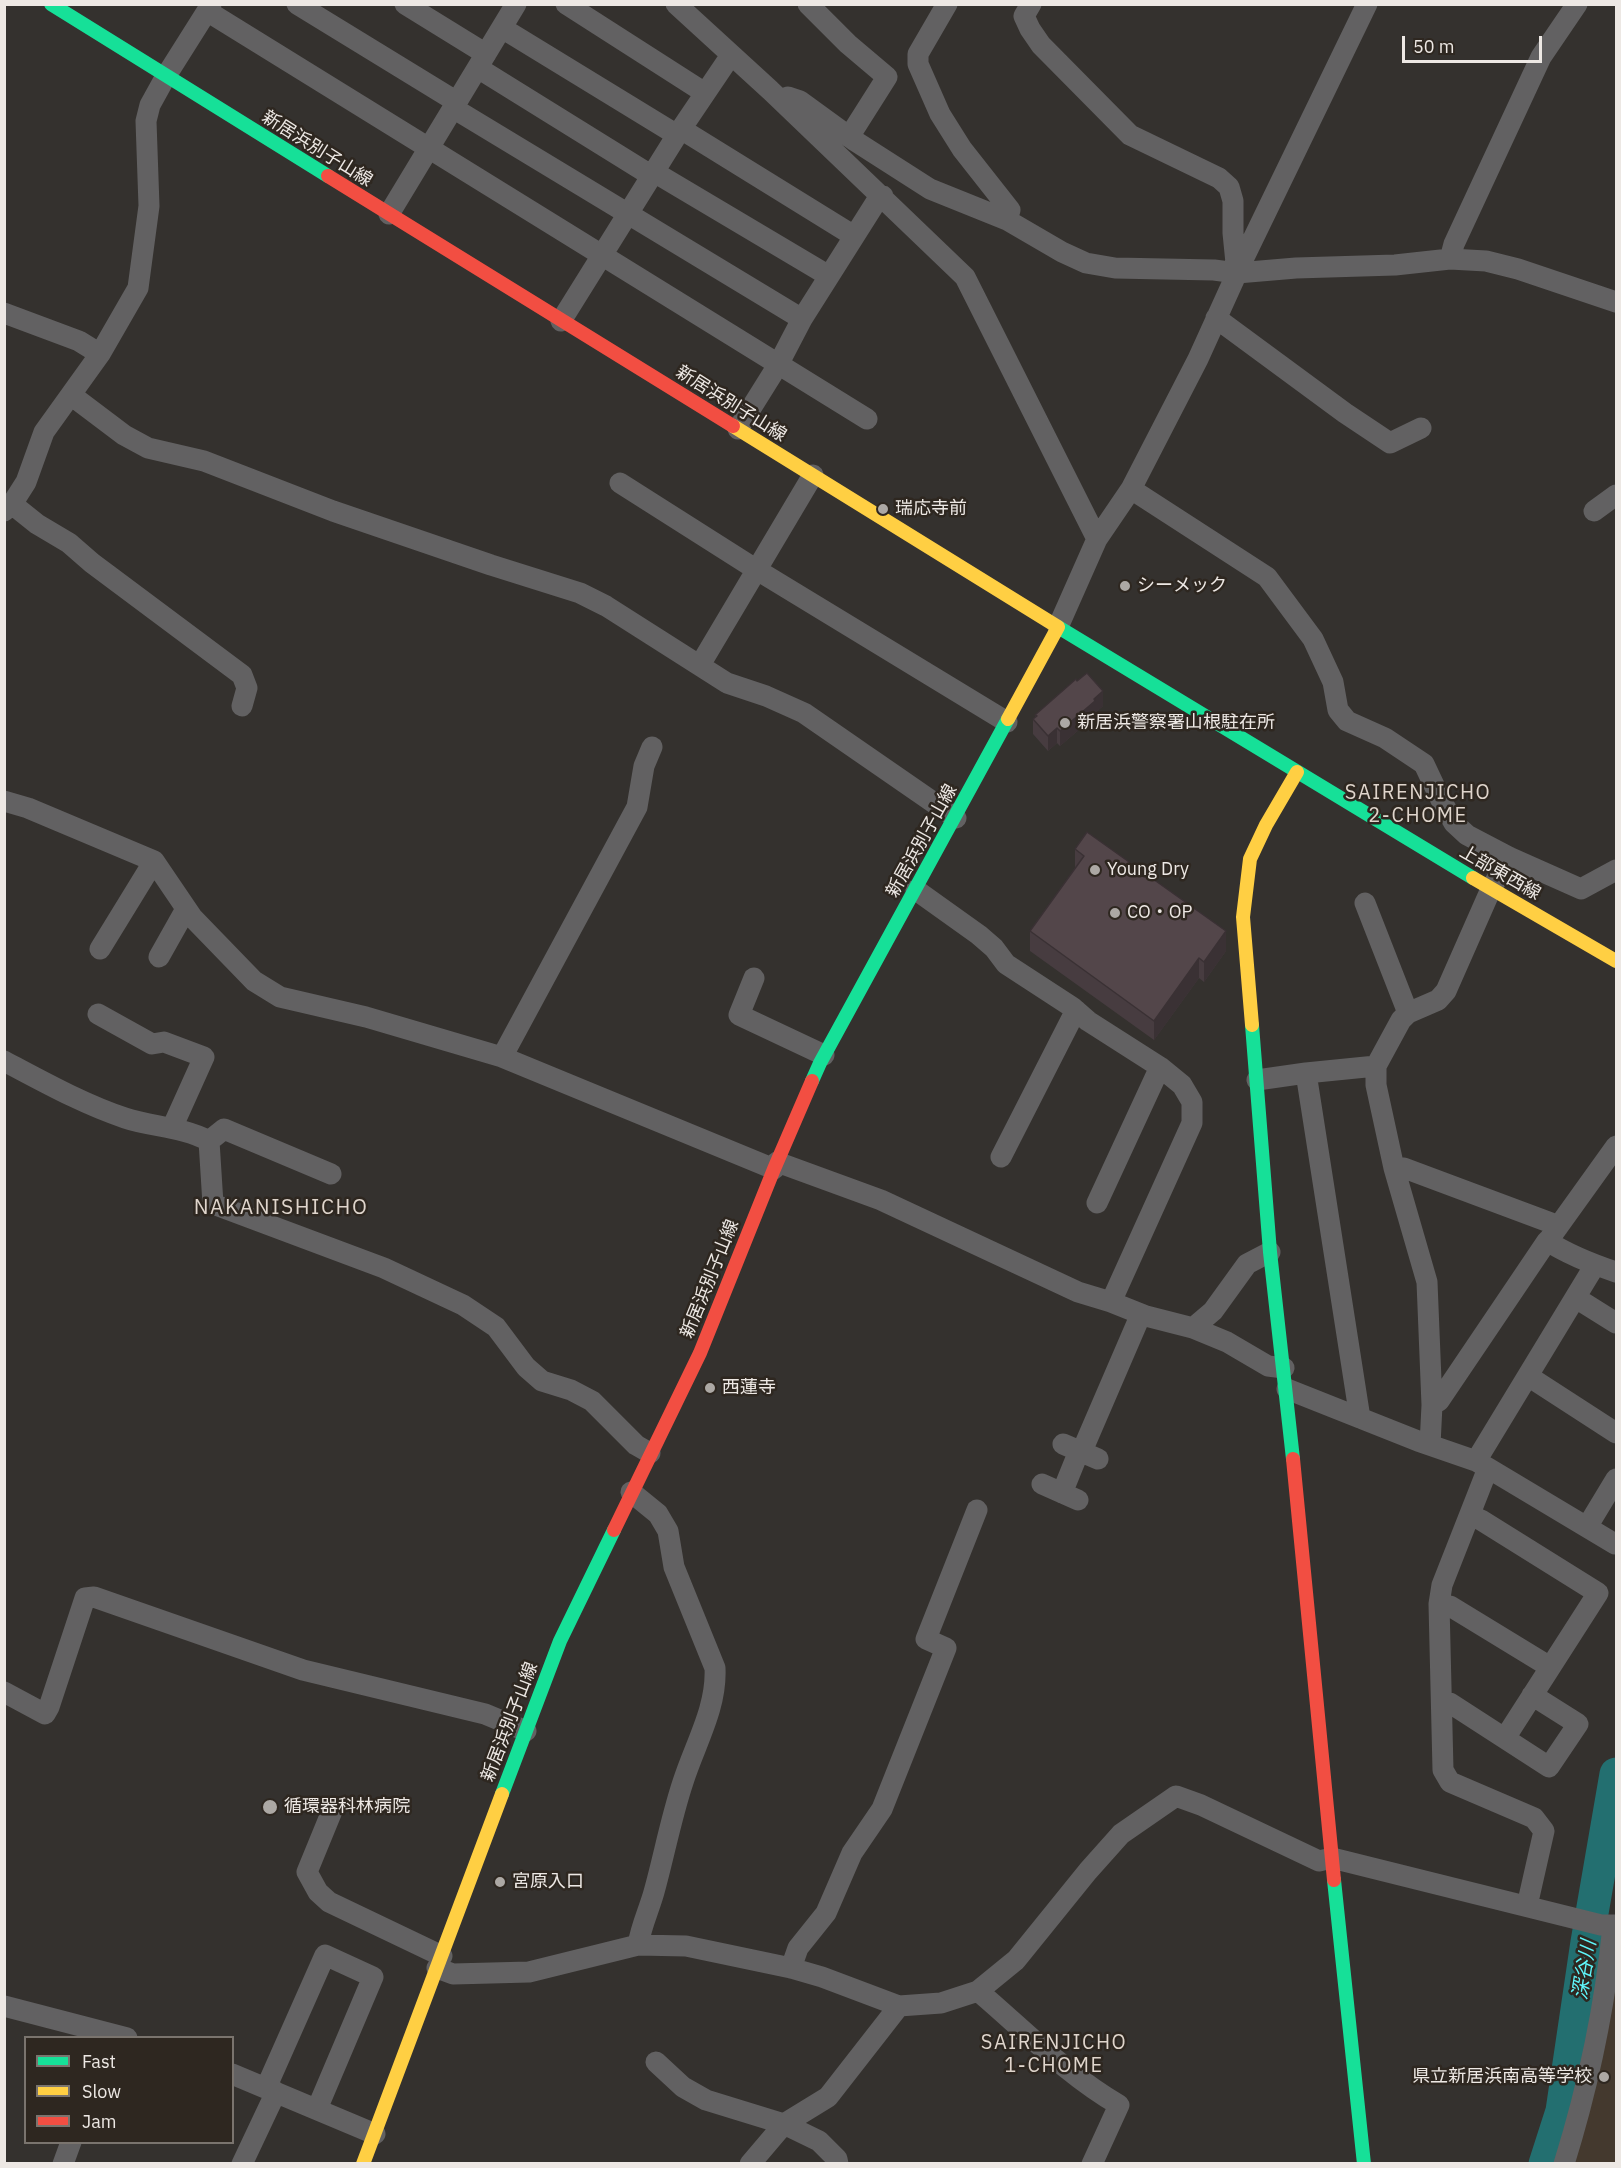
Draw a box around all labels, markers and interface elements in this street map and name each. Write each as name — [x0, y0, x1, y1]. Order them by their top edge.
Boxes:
scale bar — [1405, 24, 1544, 62]
text: 50 m — [1413, 35, 1455, 58]
street label: 新居浜別子山線 — [258, 106, 376, 192]
street label: 新居浜別子山線 — [672, 361, 790, 447]
place label: 瑞応寺前 — [895, 498, 967, 520]
marker: 瑞応寺前 — [876, 502, 890, 516]
place label: シーメック — [1137, 575, 1227, 597]
marker: シーメック — [1118, 579, 1132, 593]
place label: 新居浜警察署山根駐在所 — [1077, 712, 1275, 734]
marker: 新居浜警察署山根駐在所 — [1058, 716, 1072, 730]
street label: 新居浜別子山線 — [882, 781, 962, 901]
district label: SAIRENJICHO 2-CHOME — [1345, 781, 1491, 828]
street label: 上部東西線 — [1456, 841, 1544, 905]
place label: Young Dry — [1107, 859, 1189, 881]
marker: Young Dry — [1088, 863, 1102, 877]
place label: CO・OP — [1127, 902, 1192, 924]
marker: CO・OP — [1108, 906, 1122, 920]
district label: NAKANISHICHO — [194, 1195, 368, 1221]
street label: 新居浜別子山線 — [676, 1217, 744, 1341]
place label: 西蓮寺 — [722, 1377, 776, 1399]
marker: 西蓮寺 — [703, 1381, 717, 1395]
street label: 新居浜別子山線 — [477, 1659, 543, 1785]
place label: 循環器科林病院 — [284, 1796, 410, 1818]
marker: 循環器科林病院 — [261, 1798, 279, 1816]
place label: 宮原入口 — [512, 1871, 584, 1893]
marker: 宮原入口 — [493, 1875, 507, 1889]
water label: 深谷川 — [1568, 1938, 1602, 2002]
district label: SAIRENJICHO 1-CHOME — [981, 2031, 1127, 2078]
legend — [24, 2036, 234, 2144]
text: Fast — [82, 2050, 116, 2073]
place label: 県立新居浜南高等学校 — [1412, 2066, 1592, 2088]
marker: 県立新居浜南高等学校 — [1597, 2070, 1611, 2084]
text: Slow — [82, 2080, 121, 2103]
text: Jam — [82, 2110, 117, 2133]

